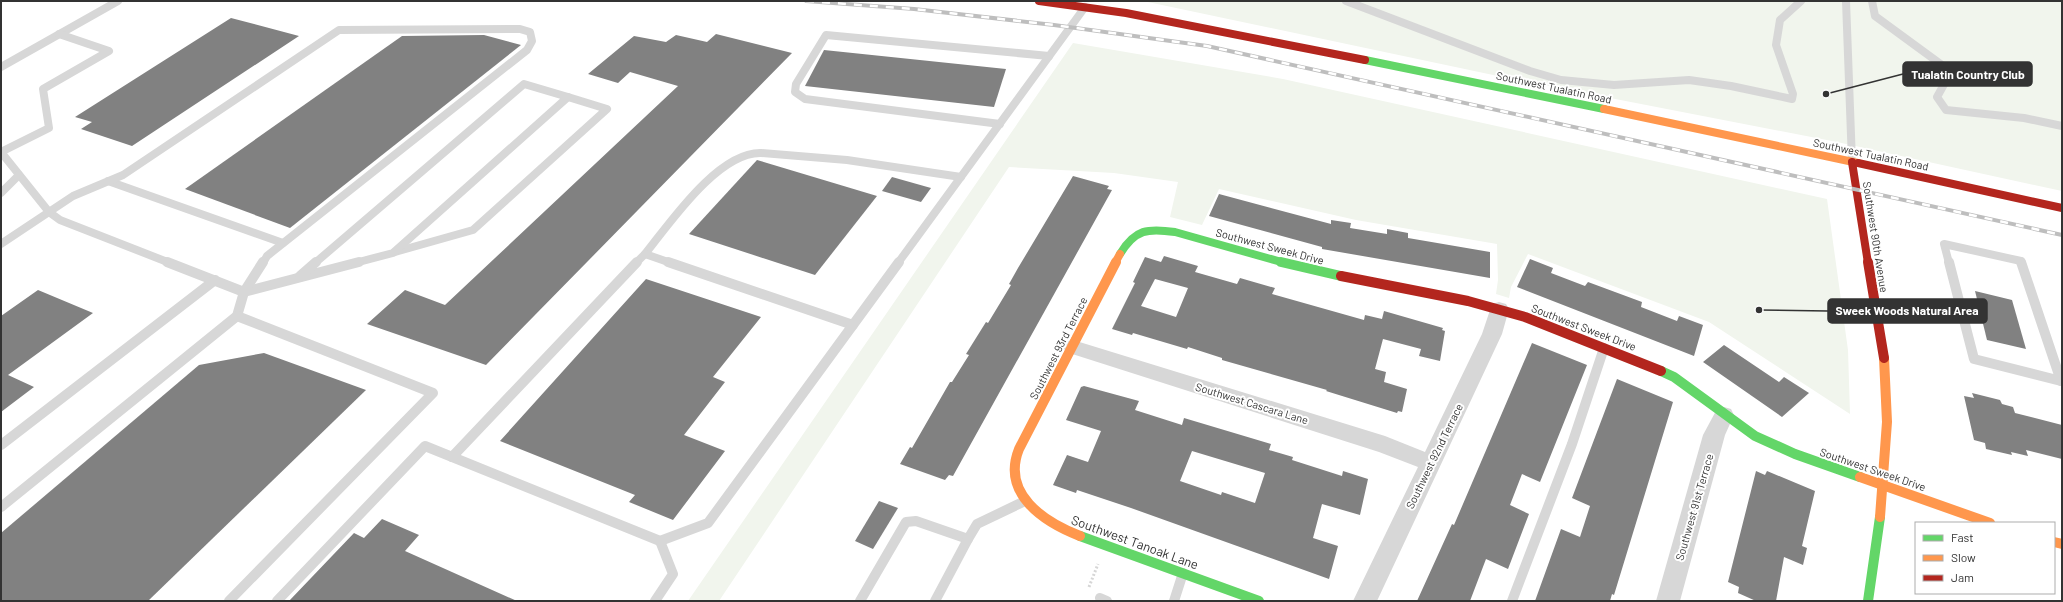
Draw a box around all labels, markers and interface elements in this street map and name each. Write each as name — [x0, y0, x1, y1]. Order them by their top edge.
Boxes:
callout: Tualatin Country Club — [1903, 62, 2032, 86]
text: Tualatin Country Club — [1911, 67, 2025, 81]
street label: Southwest Tualatin Road — [1495, 68, 1613, 106]
street label: Southwest Tualatin Road — [1812, 135, 1930, 173]
street label: Southwest 90th Avenue — [1861, 181, 1891, 294]
street label: Southwest Sweek Drive — [1215, 225, 1326, 267]
street label: Southwest 93rd Terrace — [1027, 294, 1090, 401]
callout: Sweek Woods Natural Area — [1828, 299, 1987, 323]
street label: Southwest Sweek Drive — [1530, 301, 1638, 353]
text: Sweek Woods Natural Area — [1835, 303, 1979, 317]
street label: Southwest Cascara Lane — [1194, 380, 1310, 426]
street label: Southwest 92nd Terrace — [1403, 401, 1465, 511]
street label: Southwest Sweek Drive — [1818, 445, 1928, 493]
street label: Southwest 91st Terrace — [1673, 452, 1716, 562]
street label: Southwest Tanoak Lane — [1069, 512, 1201, 573]
legend — [1915, 522, 2055, 594]
text: Fast — [1951, 530, 1974, 544]
text: Slow — [1951, 550, 1976, 564]
text: Jam — [1951, 570, 1974, 584]

